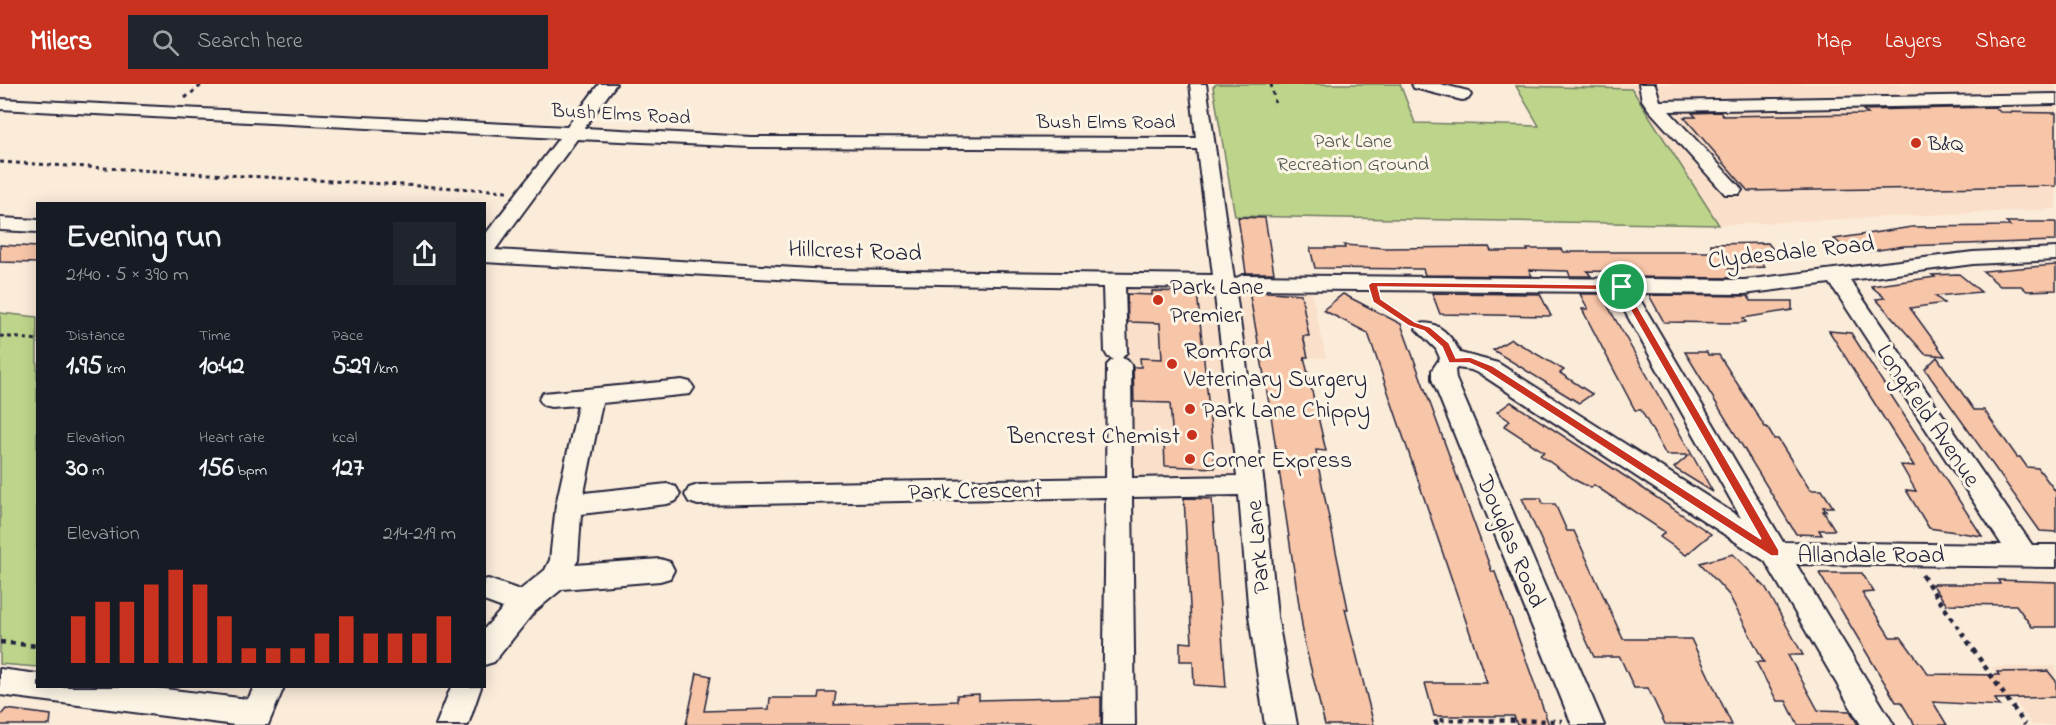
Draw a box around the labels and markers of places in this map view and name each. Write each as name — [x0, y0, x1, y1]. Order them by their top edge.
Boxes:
place label: B&Q — [1927, 131, 1965, 160]
marker: B&Q — [1909, 136, 1923, 150]
pin — [1596, 261, 1647, 312]
place label: Park Lane Premier — [1170, 271, 1264, 334]
marker: Park Lane Premier — [1151, 293, 1165, 307]
place label: Romford Veterinary Surgery — [1183, 335, 1367, 399]
marker: Romford Veterinary Surgery — [1165, 357, 1179, 371]
place label: Park Lane Chippy — [1202, 394, 1370, 430]
marker: Park Lane Chippy — [1183, 402, 1197, 416]
place label: Bencrest Chemist — [1007, 420, 1180, 455]
marker: Bencrest Chemist — [1185, 428, 1199, 442]
place label: Corner Express — [1202, 444, 1352, 479]
marker: Corner Express — [1183, 452, 1197, 466]

